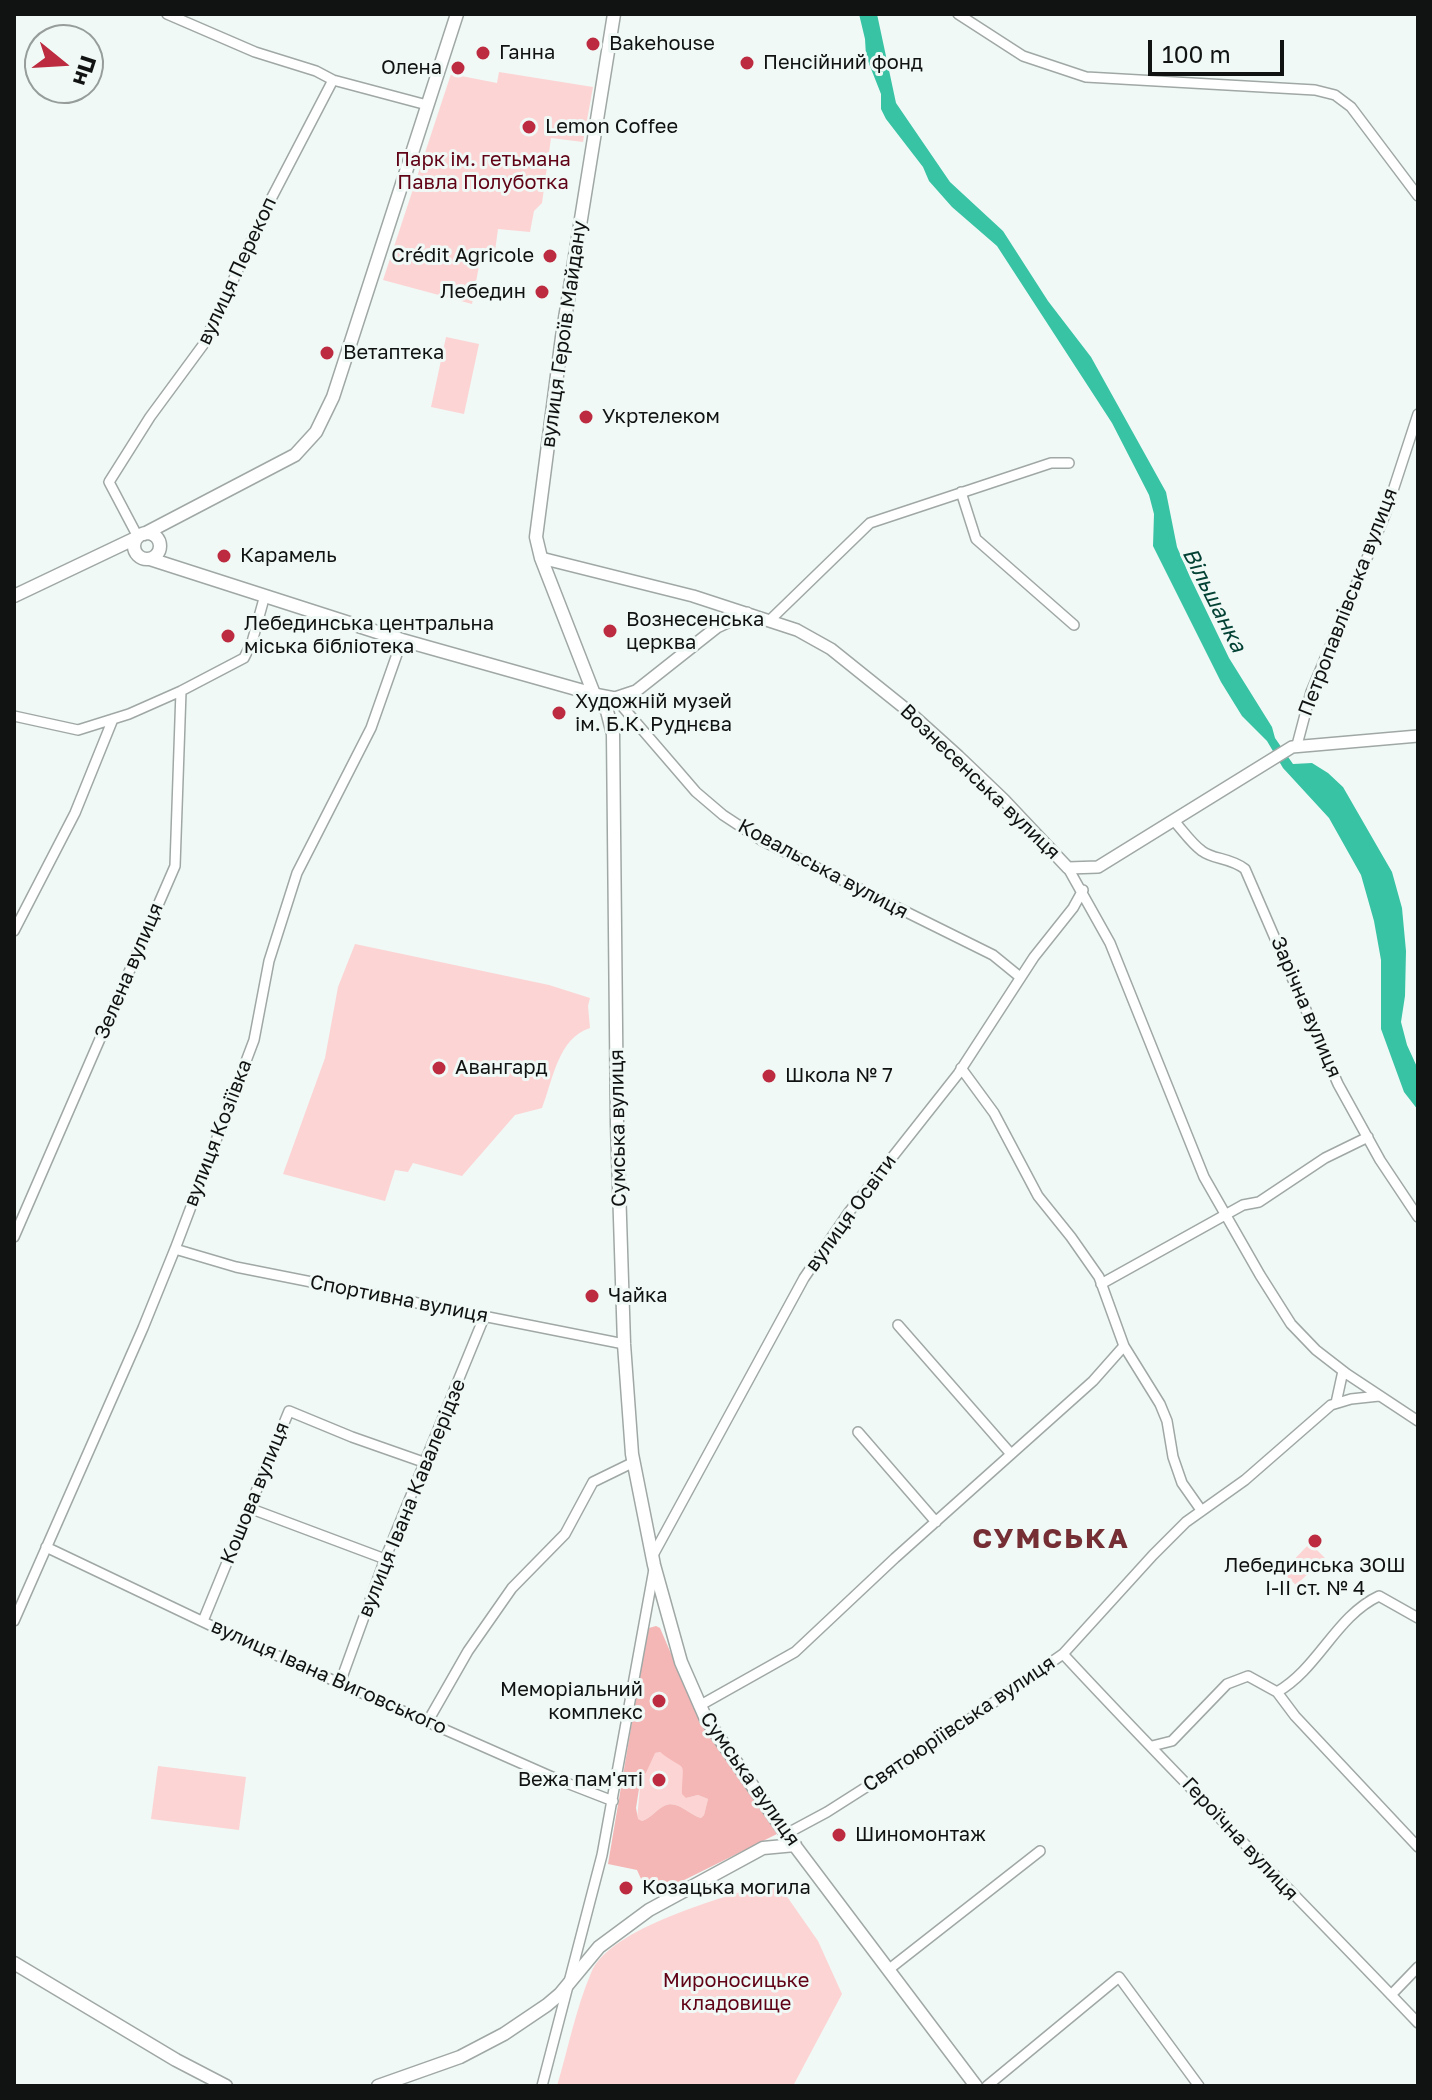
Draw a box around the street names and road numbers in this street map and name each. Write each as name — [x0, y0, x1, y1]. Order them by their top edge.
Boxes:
street label: вулиця Перекоп — [192, 193, 282, 349]
street label: вулиця Героїв Майдану — [536, 219, 592, 449]
street label: Петропавлівська вулиця — [1293, 485, 1403, 719]
street label: Вознесенська вулиця — [895, 699, 1065, 865]
street label: Ковальська вулиця — [734, 814, 912, 924]
street label: Зелена вулиця — [90, 899, 168, 1043]
street label: Зарічна вулиця — [1265, 933, 1347, 1081]
street label: Сумська вулиця — [605, 1049, 631, 1207]
street label: вулиця Козіївка — [179, 1056, 257, 1210]
street label: вулиця Освіти — [800, 1150, 902, 1276]
street label: Спортивна вулиця — [308, 1270, 490, 1328]
street label: вулиця Івана Кавалерідзе — [353, 1375, 471, 1621]
street label: Кошова вулиця — [216, 1419, 294, 1567]
street label: вулиця Івана Виговського — [207, 1614, 451, 1740]
street label: Святоюріївська вулиця — [858, 1651, 1060, 1797]
street label: Сумська вулиця — [695, 1707, 805, 1851]
street label: Героїчна вулиця — [1177, 1773, 1303, 1905]

